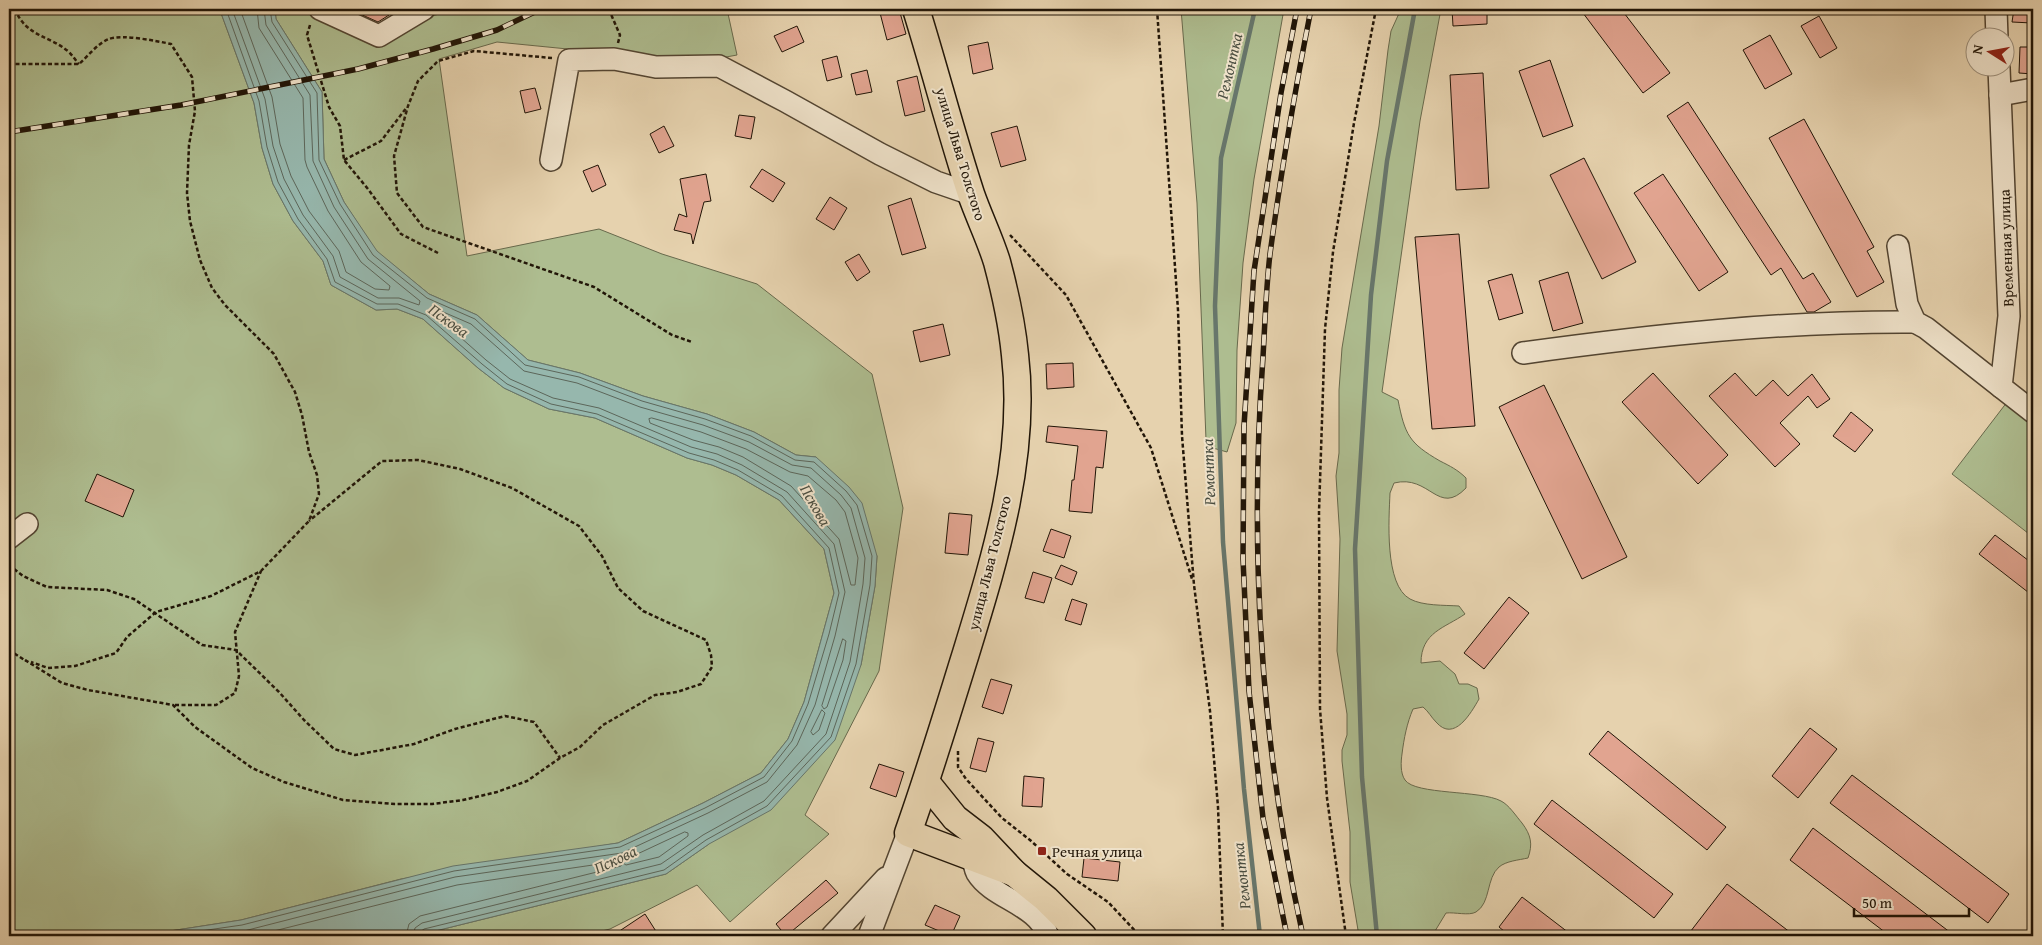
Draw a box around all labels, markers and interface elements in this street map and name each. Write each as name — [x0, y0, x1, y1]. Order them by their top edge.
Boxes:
north arrow — [1964, 28, 2014, 78]
water label: Ремонтка — [1210, 30, 1248, 102]
text: N — [1967, 42, 1988, 56]
street label: улица Льва Толстого — [930, 84, 991, 223]
street label: Временная улица — [1993, 188, 2019, 307]
water label: Пскова — [424, 297, 475, 343]
water label: Ремонтка — [1195, 438, 1221, 507]
water label: Пскова — [794, 480, 838, 531]
street label: улица Льва Толстого — [962, 493, 1016, 633]
water label: Пскова — [590, 838, 641, 879]
place label: Речная улица — [1052, 841, 1143, 862]
water label: Ремонтка — [1226, 841, 1257, 911]
marker: Речная улица — [1036, 845, 1048, 857]
scale bar — [1854, 885, 1970, 917]
text: 50 m — [1862, 892, 1893, 913]

